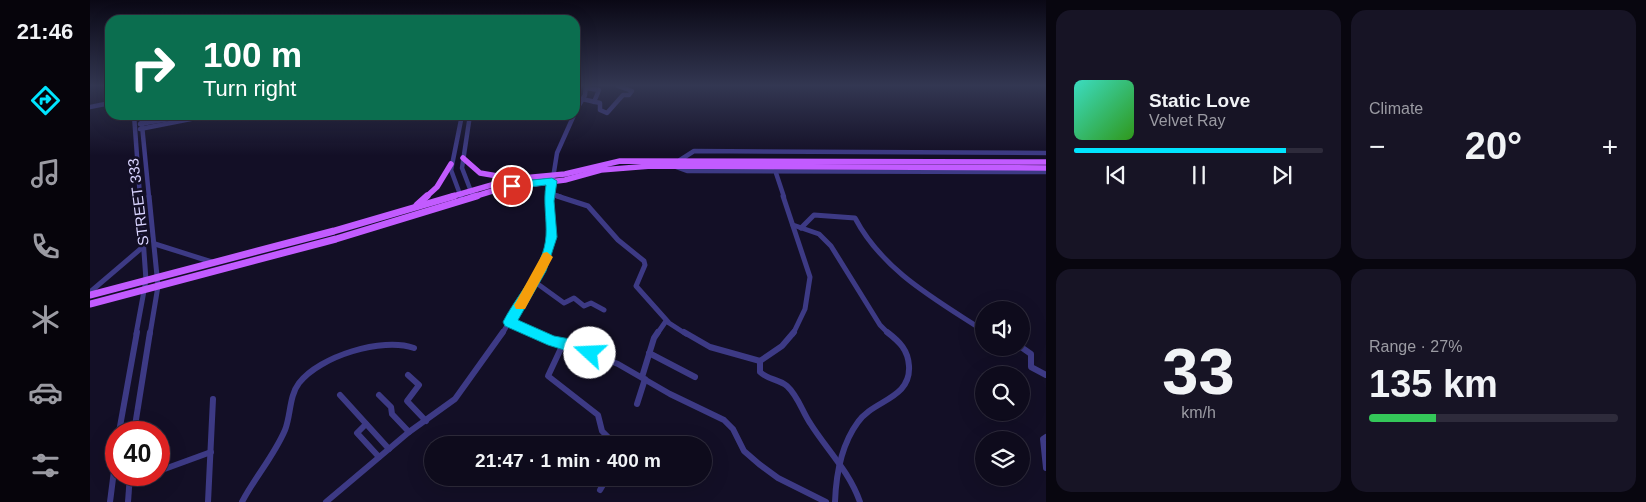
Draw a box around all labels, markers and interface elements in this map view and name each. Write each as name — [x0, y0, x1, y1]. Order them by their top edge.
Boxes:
text: 21:46 — [17, 19, 73, 44]
icon: right — [120, 35, 185, 100]
text: 100 m — [203, 35, 302, 74]
text: Turn right — [203, 76, 296, 101]
icon: directions — [28, 83, 63, 118]
text: Static Love — [1149, 90, 1250, 111]
text: Climate — [1369, 100, 1423, 117]
text: Velvet Ray — [1149, 112, 1225, 129]
text: 20° — [1465, 125, 1522, 167]
text: − — [1369, 131, 1385, 162]
text: + — [1602, 131, 1618, 162]
icon: music — [28, 156, 63, 191]
street label: STREET 333 — [124, 157, 152, 247]
icon: previous — [1102, 161, 1130, 189]
icon: pause — [1185, 161, 1213, 189]
icon: next — [1268, 161, 1296, 189]
pin — [491, 165, 533, 207]
icon: arrive — [498, 172, 526, 200]
icon: phone — [28, 229, 63, 264]
map controls — [975, 301, 1030, 486]
button: sound — [975, 301, 1030, 356]
icon: climate — [28, 302, 63, 337]
position arrow — [563, 326, 615, 378]
text: 33 — [1162, 335, 1235, 408]
text: Range · 27% — [1369, 338, 1462, 355]
text: 135 km — [1369, 363, 1498, 405]
button: search — [975, 366, 1030, 421]
icon: car — [28, 375, 63, 410]
text: km/h — [1181, 404, 1216, 421]
speed limit sign: 40 — [105, 421, 170, 486]
button: layers — [975, 431, 1030, 486]
icon: filters — [28, 448, 63, 483]
text: 21:47 · 1 min · 400 m — [475, 450, 661, 471]

